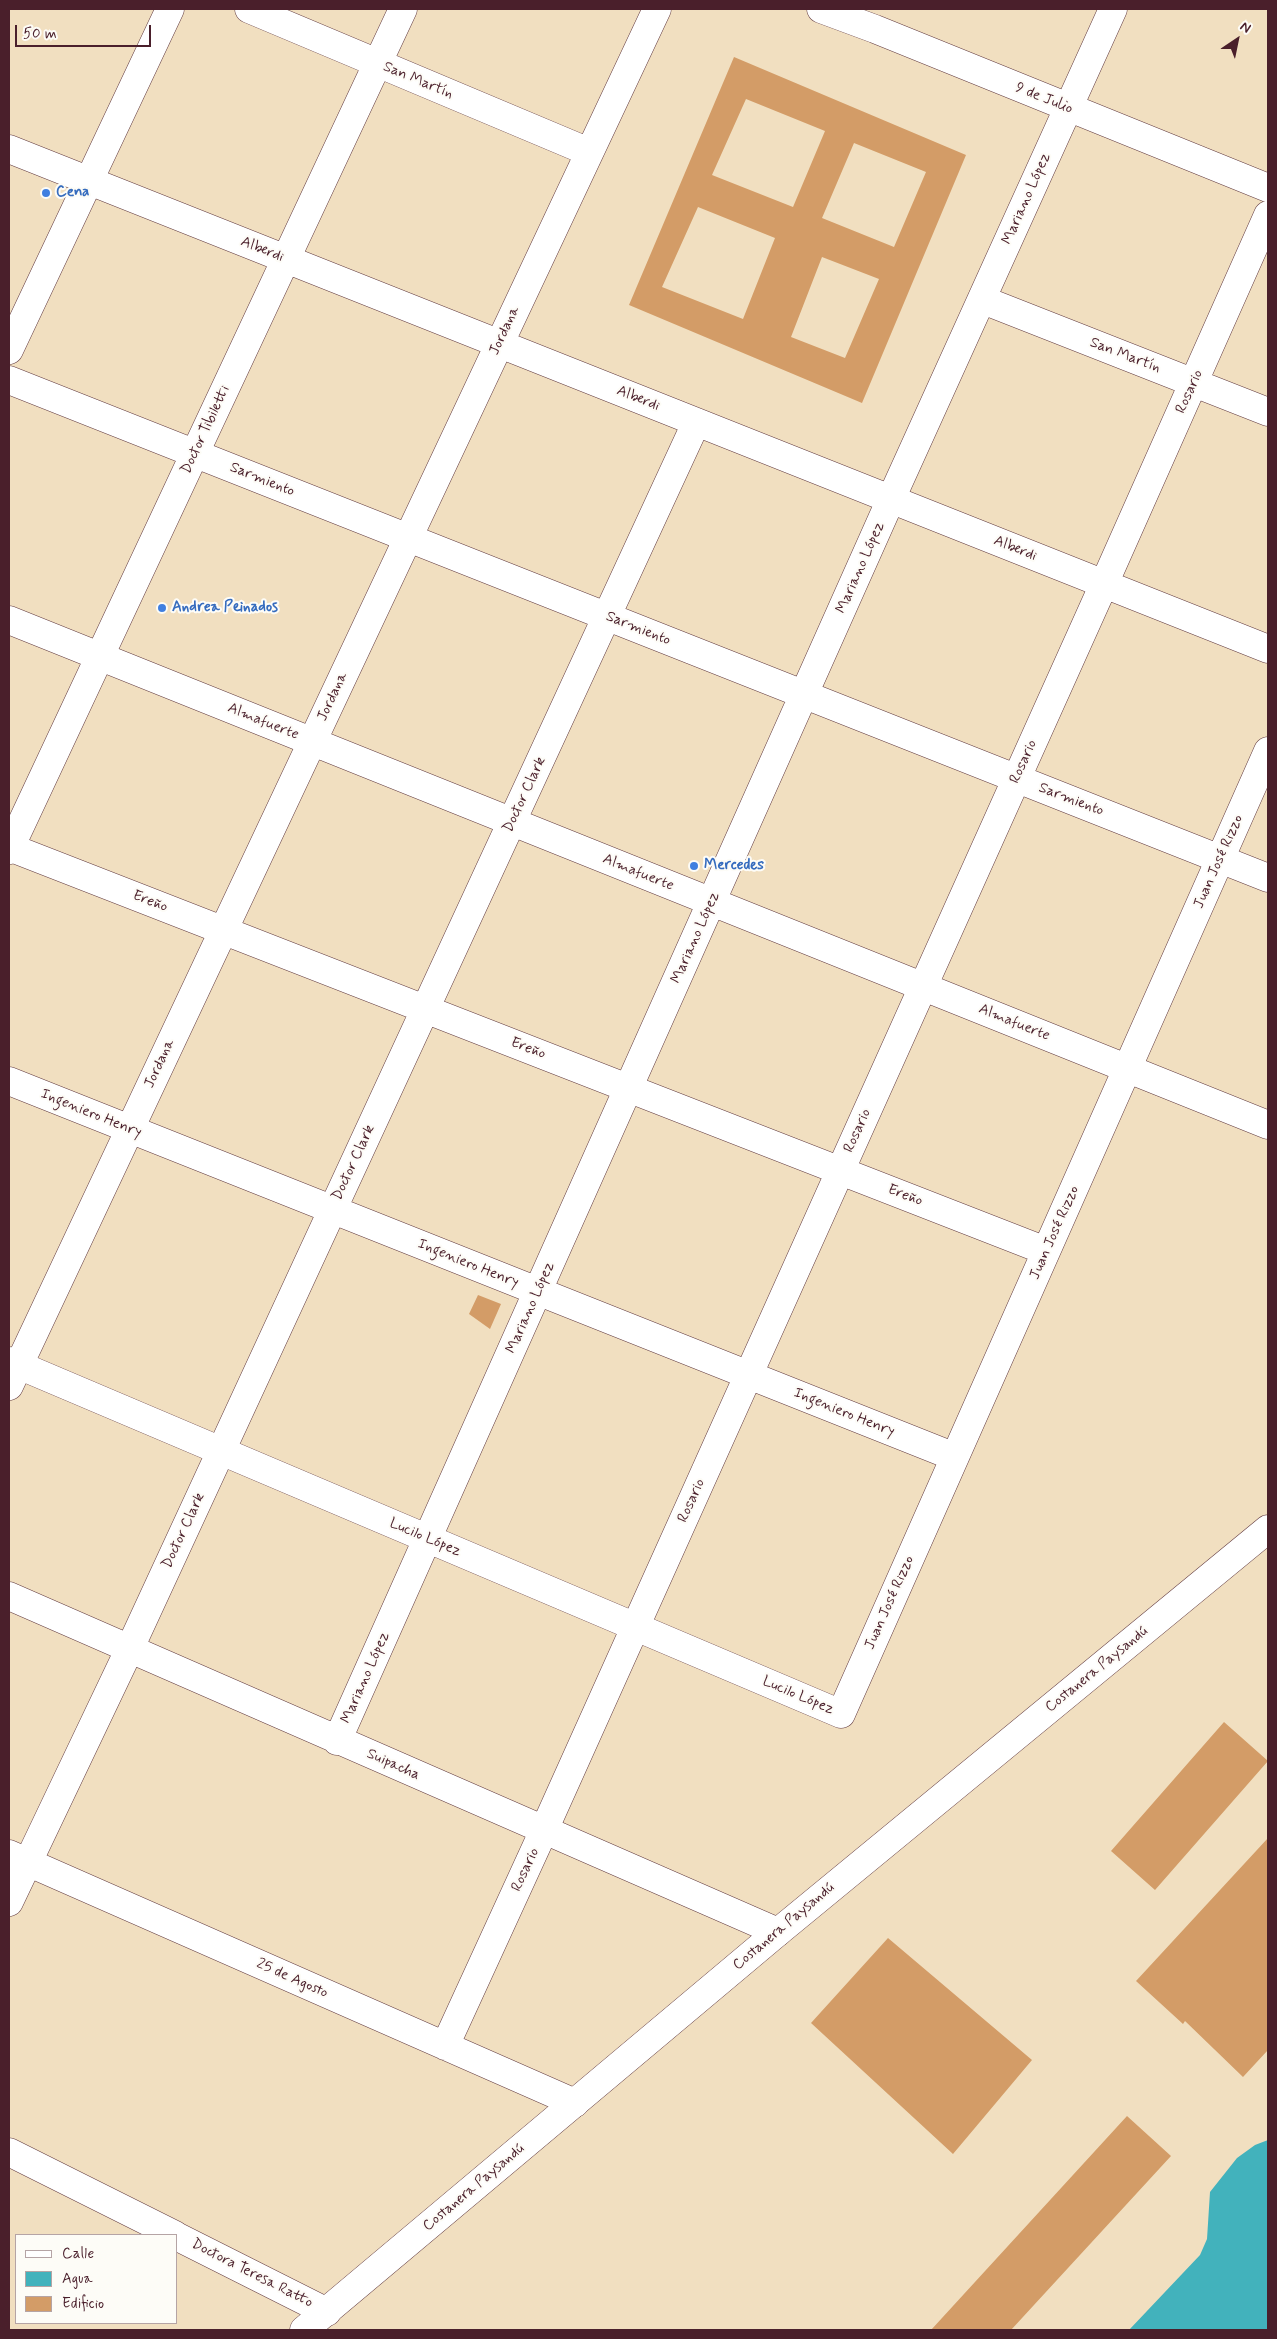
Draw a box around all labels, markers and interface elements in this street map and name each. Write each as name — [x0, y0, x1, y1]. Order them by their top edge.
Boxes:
scale bar — [18, 15, 154, 47]
north arrow — [1212, 15, 1262, 65]
text: N — [1236, 17, 1254, 38]
text: 50 m — [23, 24, 57, 44]
street label: San Martín — [380, 58, 456, 104]
street label: 9 de Julio — [1013, 79, 1075, 119]
street label: Mariano López — [999, 150, 1055, 248]
place label: Cena — [56, 184, 89, 202]
marker: Cena — [40, 187, 52, 199]
street label: Alberdi — [238, 233, 286, 267]
street label: Jordana — [486, 304, 524, 358]
street label: San Martín — [1087, 334, 1163, 378]
street label: Rosario — [1172, 367, 1208, 417]
street label: Alberdi — [614, 382, 662, 416]
street label: Doctor Tibiletti — [178, 383, 234, 477]
street label: Sarmiento — [227, 459, 297, 501]
street label: Mariano López — [833, 519, 889, 617]
street label: Alberdi — [991, 532, 1039, 566]
place label: Andrea Peinados — [172, 599, 278, 617]
marker: Andrea Peinados — [156, 602, 168, 614]
street label: Sarmiento — [603, 608, 673, 650]
street label: Jordana — [314, 670, 352, 724]
street label: Almafuerte — [225, 700, 301, 744]
street label: Rosario — [1006, 737, 1042, 787]
street label: Doctor Clark — [500, 754, 550, 836]
street label: Sarmiento — [1036, 779, 1106, 821]
street label: Juan José Rizzo — [1190, 812, 1248, 912]
street label: Almafuerte — [600, 851, 676, 895]
place label: Mercedes — [704, 857, 764, 875]
marker: Mercedes — [688, 860, 700, 872]
street label: Ereño — [130, 887, 170, 917]
street label: Mariano López — [668, 889, 724, 987]
street label: Almafuerte — [976, 1001, 1052, 1045]
street label: Ereño — [508, 1034, 548, 1064]
street label: Jordana — [141, 1037, 179, 1091]
street label: Ingeniero Henry — [38, 1086, 144, 1142]
street label: Rosario — [840, 1106, 876, 1156]
street label: Doctor Clark — [329, 1122, 379, 1204]
street label: Ereño — [885, 1181, 925, 1211]
street label: Juan José Rizzo — [1026, 1183, 1084, 1283]
street label: Ingeniero Henry — [415, 1236, 521, 1292]
street label: Mariano López — [503, 1259, 559, 1357]
street label: Ingeniero Henry — [791, 1385, 897, 1441]
street label: Rosario — [674, 1476, 710, 1526]
street label: Doctor Clark — [159, 1490, 209, 1572]
street label: Lucilo López — [387, 1515, 463, 1561]
street label: Juan José Rizzo — [861, 1553, 919, 1653]
street label: Costanera Paysandú — [1042, 1623, 1152, 1717]
street label: Mariano López — [338, 1629, 394, 1727]
street label: Lucilo López — [760, 1673, 836, 1719]
street label: Suipacha — [364, 1745, 422, 1785]
street label: Rosario — [508, 1845, 544, 1895]
street label: Costanera Paysandú — [730, 1879, 838, 1975]
street label: 25 de Agosto — [253, 1955, 331, 2003]
street label: Costanera Paysandú — [420, 2140, 528, 2236]
legend — [15, 2234, 178, 2324]
street label: Doctora Teresa Ratto — [188, 2236, 316, 2312]
text: Calle — [62, 2244, 94, 2264]
text: Agua — [62, 2269, 93, 2289]
text: Edificio — [62, 2294, 104, 2314]

